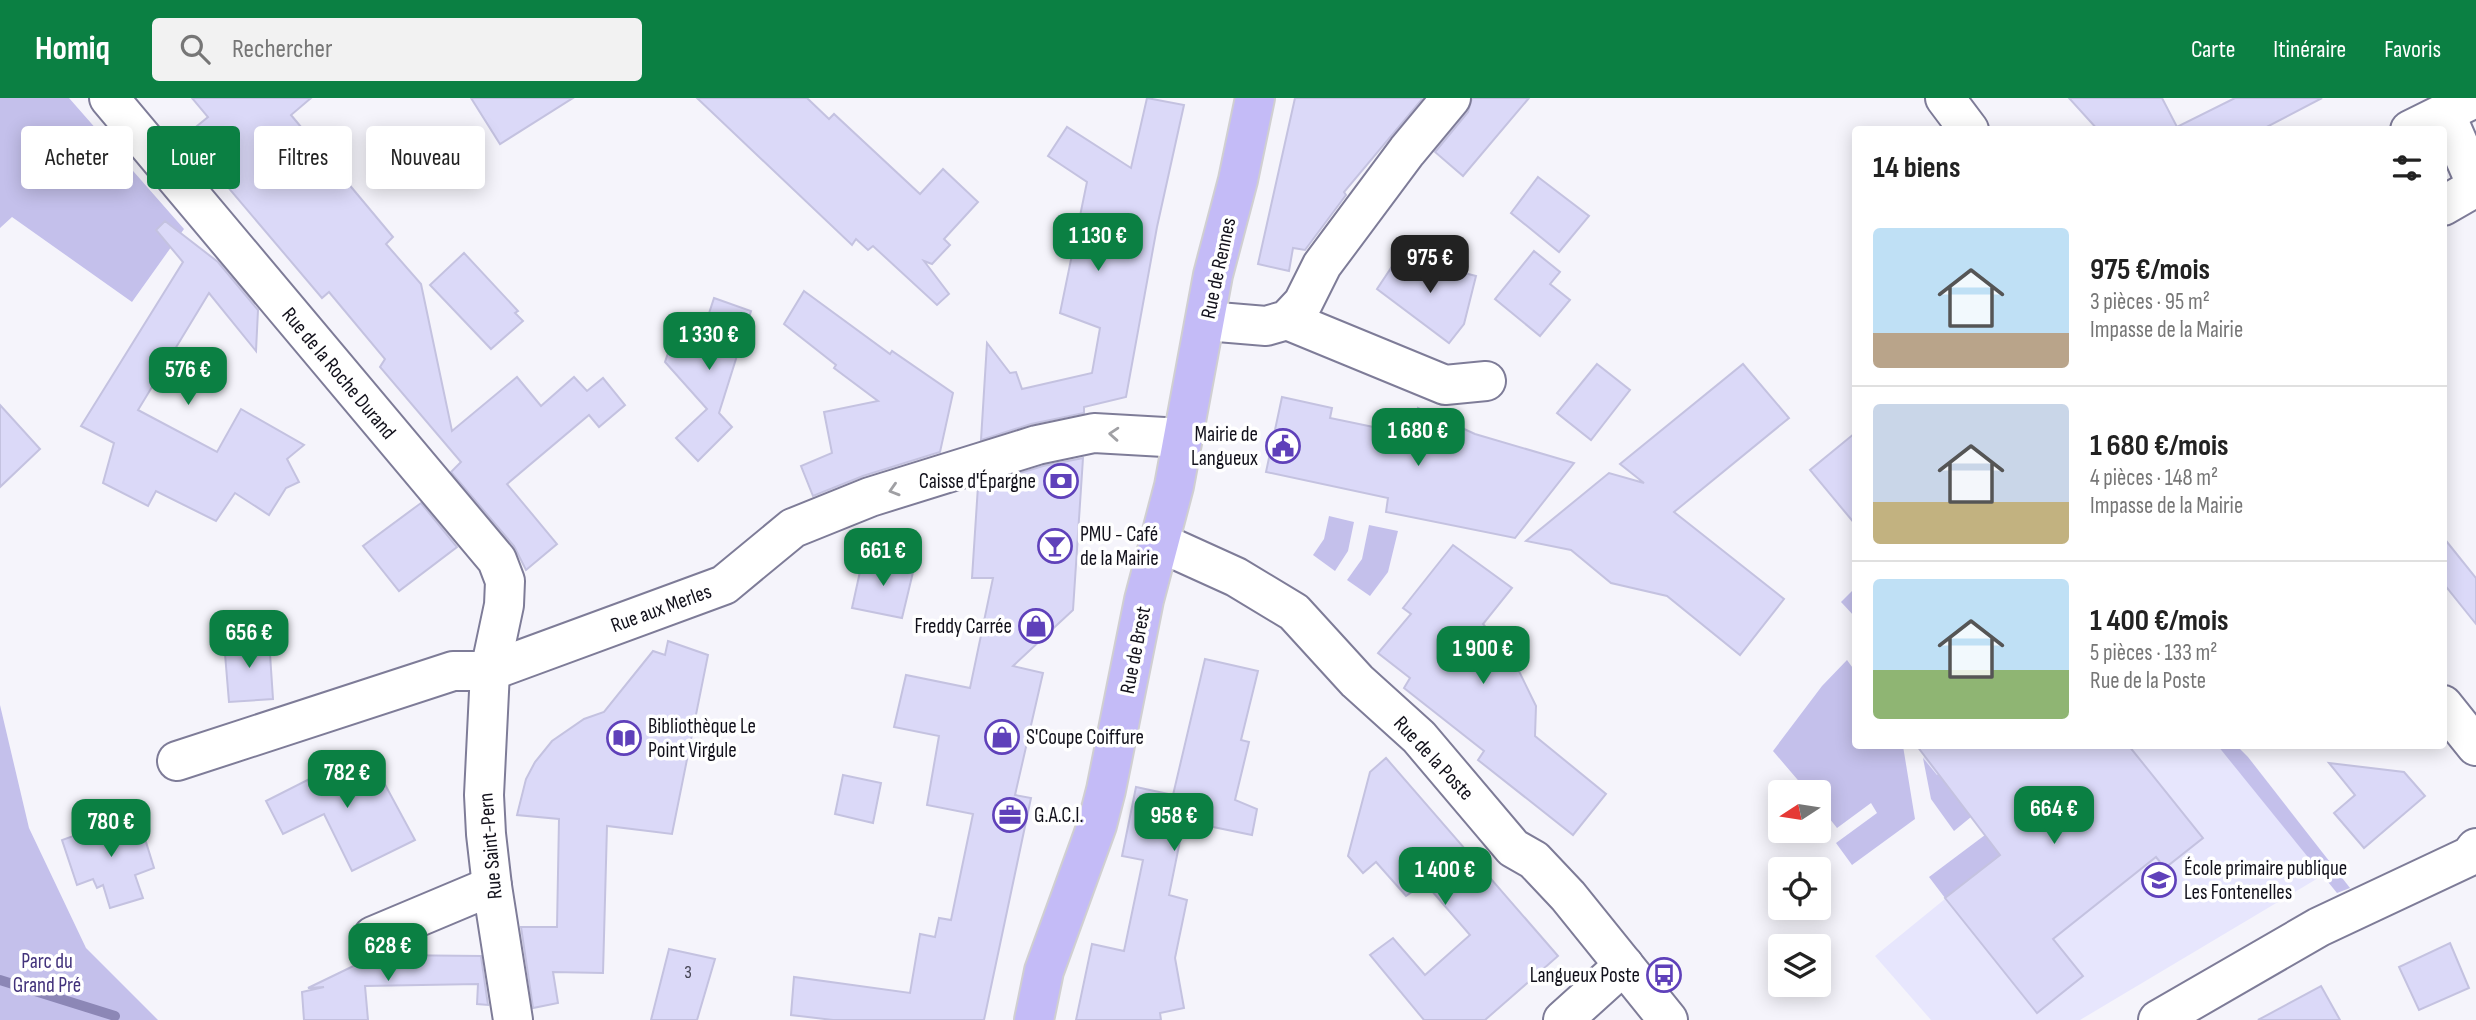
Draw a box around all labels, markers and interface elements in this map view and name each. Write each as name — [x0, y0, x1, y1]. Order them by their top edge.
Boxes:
search box — [152, 18, 642, 81]
text: Homiq — [35, 29, 110, 69]
icon: search — [176, 30, 214, 68]
text: Rechercher — [232, 34, 333, 65]
text: Carte — [2191, 35, 2235, 64]
text: Itinéraire — [2273, 35, 2346, 64]
text: Favoris — [2384, 35, 2441, 64]
chip: Acheter — [21, 126, 133, 189]
chip: Louer — [147, 126, 240, 189]
chip: Filtres — [254, 126, 352, 189]
chip: Nouveau — [366, 126, 485, 189]
icon: filters — [2388, 149, 2426, 187]
text: 14 biens — [1873, 150, 1960, 186]
pin: 1 130 € — [1033, 214, 1163, 273]
street label: Rue de Rennes — [1196, 215, 1241, 321]
text: 1 130 € — [1069, 222, 1127, 250]
pin: 975 € — [1381, 236, 1479, 295]
text: 975 € — [1407, 244, 1453, 272]
text: 975 €/mois — [2090, 252, 2210, 288]
icon: home — [1929, 256, 2013, 340]
text: 3 pièces · 95 m² — [2090, 288, 2210, 316]
street label: Rue de la Roche Durand — [276, 302, 401, 444]
pin: 1 330 € — [644, 313, 774, 372]
text: Impasse de la Mairie — [2090, 316, 2243, 344]
text: 1 330 € — [679, 321, 739, 349]
pin: 576 € — [139, 348, 237, 407]
text: 576 € — [165, 356, 211, 384]
pin: 1 680 € — [1353, 408, 1483, 468]
text: 1 680 € — [1388, 417, 1448, 445]
place label: Mairie de Langueux — [1191, 422, 1258, 471]
one-way arrow — [1108, 427, 1119, 442]
public building icon: Mairie de Langueux — [1264, 427, 1302, 465]
text: 1 680 €/mois — [2090, 428, 2229, 464]
icon: home — [1929, 432, 2013, 516]
bank icon: Caisse d'Épargne — [1042, 462, 1080, 500]
text: 4 pièces · 148 m² — [2090, 464, 2218, 492]
place label: Caisse d'Épargne — [919, 469, 1036, 494]
one-way arrow — [888, 481, 900, 496]
text: Impasse de la Mairie — [2090, 492, 2243, 520]
place label: PMU - Café de la Mairie — [1080, 522, 1159, 571]
bar icon: PMU - Café de la Mairie — [1036, 527, 1074, 565]
pin: 661 € — [834, 528, 932, 588]
text: 661 € — [860, 537, 906, 565]
street label: Rue aux Merles — [607, 579, 715, 638]
text: 1 400 €/mois — [2090, 603, 2229, 639]
street label: Rue de Brest — [1115, 604, 1156, 696]
shop icon: Freddy Carrée — [1017, 607, 1055, 645]
icon: home — [1929, 607, 2013, 691]
pin: 656 € — [200, 610, 298, 670]
place label: Freddy Carrée — [914, 614, 1012, 639]
text: 656 € — [225, 619, 273, 647]
pin: 1 900 € — [1418, 626, 1548, 686]
text: 1 900 € — [1453, 635, 1513, 663]
text: 5 pièces · 133 m² — [2090, 639, 2217, 667]
text: Rue de la Poste — [2090, 667, 2206, 695]
street label: Rue de la Poste — [1388, 711, 1479, 806]
place label: Bibliothèque Le Point Virgule — [648, 714, 756, 763]
shop icon: S'Coupe Coiffure — [983, 718, 1021, 756]
library icon: Bibliothèque Le Point Virgule — [605, 719, 643, 757]
place label: S'Coupe Coiffure — [1026, 725, 1144, 750]
pin: 782 € — [298, 750, 396, 810]
text: 782 € — [324, 759, 370, 787]
north arrow — [1768, 780, 1830, 844]
map controls — [1768, 780, 1831, 997]
pin: 664 € — [2005, 786, 2103, 846]
street label: Rue Saint-Pern — [473, 792, 508, 900]
pin: 958 € — [1125, 794, 1223, 853]
text: 664 € — [2030, 795, 2078, 823]
office icon: G.A.C.I. — [991, 796, 1029, 834]
pin: 780 € — [62, 800, 160, 859]
text: 958 € — [1150, 802, 1198, 830]
place label: G.A.C.I. — [1034, 803, 1084, 828]
text: 780 € — [87, 808, 135, 836]
pin: 1 400 € — [1380, 848, 1510, 907]
text: 1 400 € — [1415, 856, 1475, 884]
place label: École primaire publique Les Fontenelles — [2184, 856, 2347, 905]
button: locate — [1768, 857, 1831, 920]
school or university icon: École primaire publique Les Fontenelles — [2140, 861, 2178, 899]
pin: 628 € — [339, 924, 437, 983]
text: 628 € — [364, 932, 412, 960]
button: layers — [1768, 934, 1831, 997]
park label: Parc du Grand Pré — [13, 949, 81, 998]
bus stop icon: Langueux Poste — [1645, 956, 1683, 994]
house number: 3 — [684, 962, 692, 983]
place label: Langueux Poste — [1530, 963, 1640, 988]

